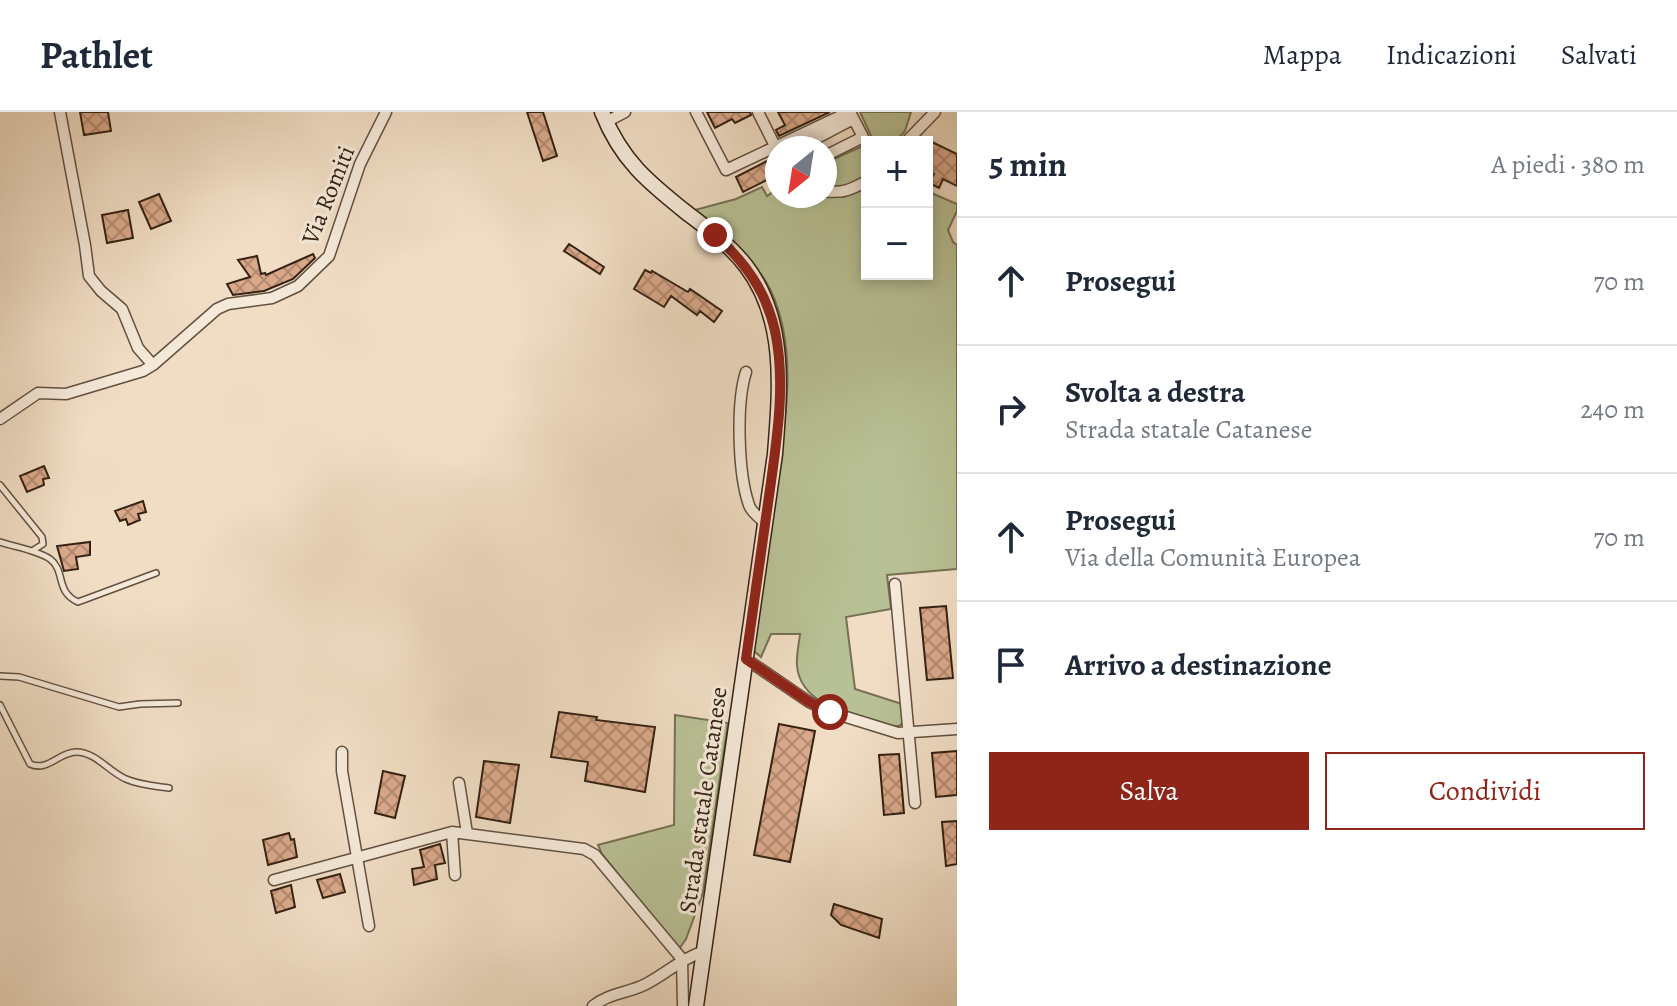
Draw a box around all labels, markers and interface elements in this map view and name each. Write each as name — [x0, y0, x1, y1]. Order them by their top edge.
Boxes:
text: Pathlet — [40, 29, 153, 81]
text: Mappa — [1263, 36, 1342, 74]
text: Indicazioni — [1386, 36, 1517, 74]
text: Salvati — [1561, 36, 1637, 74]
north arrow — [765, 136, 837, 208]
map controls — [861, 136, 933, 280]
button: + — [861, 136, 933, 208]
street label: Via Romiti — [293, 141, 362, 250]
text: 5 min — [989, 141, 1067, 188]
text: A piedi · 380 m — [1491, 147, 1645, 182]
button: − — [861, 208, 933, 280]
route end — [697, 217, 733, 253]
icon: ahead — [989, 259, 1033, 303]
text: Prosegui — [1065, 261, 1176, 301]
text: 70 m — [1593, 264, 1645, 299]
text: Svolta a destra — [1065, 372, 1246, 412]
icon: right — [989, 387, 1033, 431]
text: 240 m — [1580, 392, 1645, 427]
text: Strada statale Catanese — [1065, 412, 1312, 447]
text: Prosegui — [1065, 500, 1176, 540]
icon: ahead — [989, 515, 1033, 559]
text: 70 m — [1593, 520, 1645, 555]
text: Via della Comunità Europea — [1065, 540, 1361, 575]
icon: arrive — [989, 643, 1033, 687]
text: Arrivo a destinazione — [1065, 645, 1332, 685]
street label: Strada statale Catanese — [671, 685, 735, 915]
route start — [812, 694, 848, 730]
button: Salva — [989, 752, 1309, 830]
button: Condividi — [1325, 752, 1645, 830]

